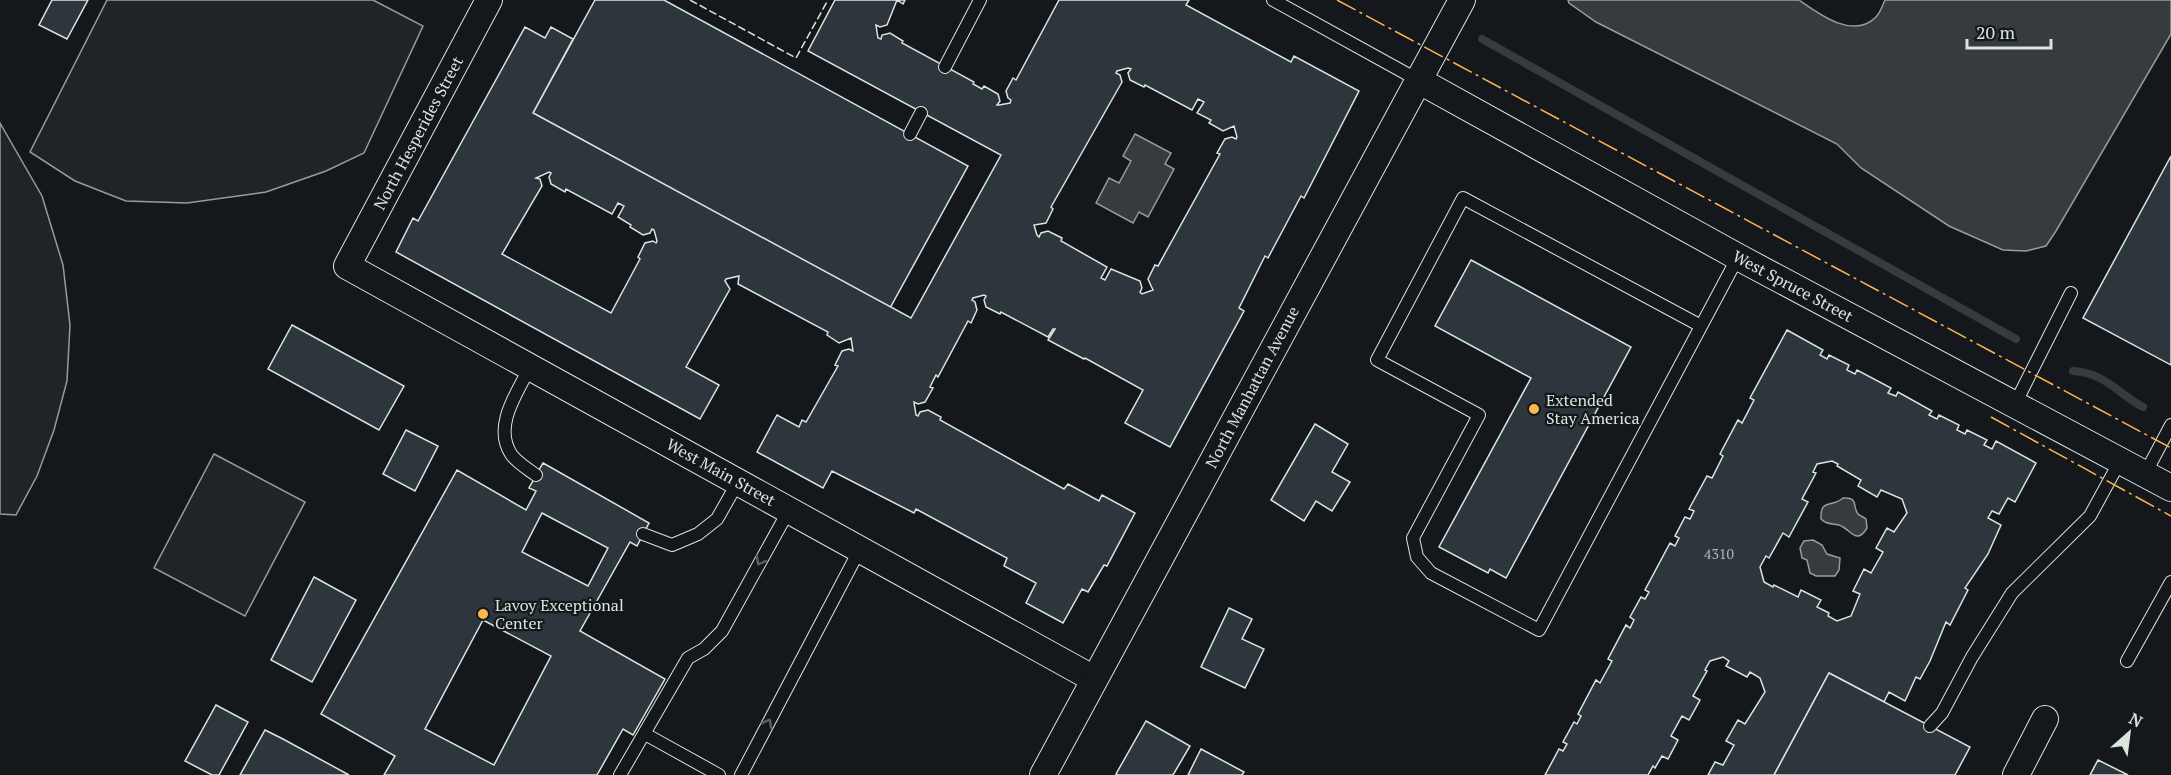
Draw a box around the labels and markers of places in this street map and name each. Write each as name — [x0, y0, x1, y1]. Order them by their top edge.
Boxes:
place label: Extended Stay America — [1546, 389, 1640, 429]
marker: Extended Stay America — [1527, 402, 1541, 416]
place label: Lavoy Exceptional Center — [495, 594, 624, 634]
marker: Lavoy Exceptional Center — [476, 607, 490, 621]

